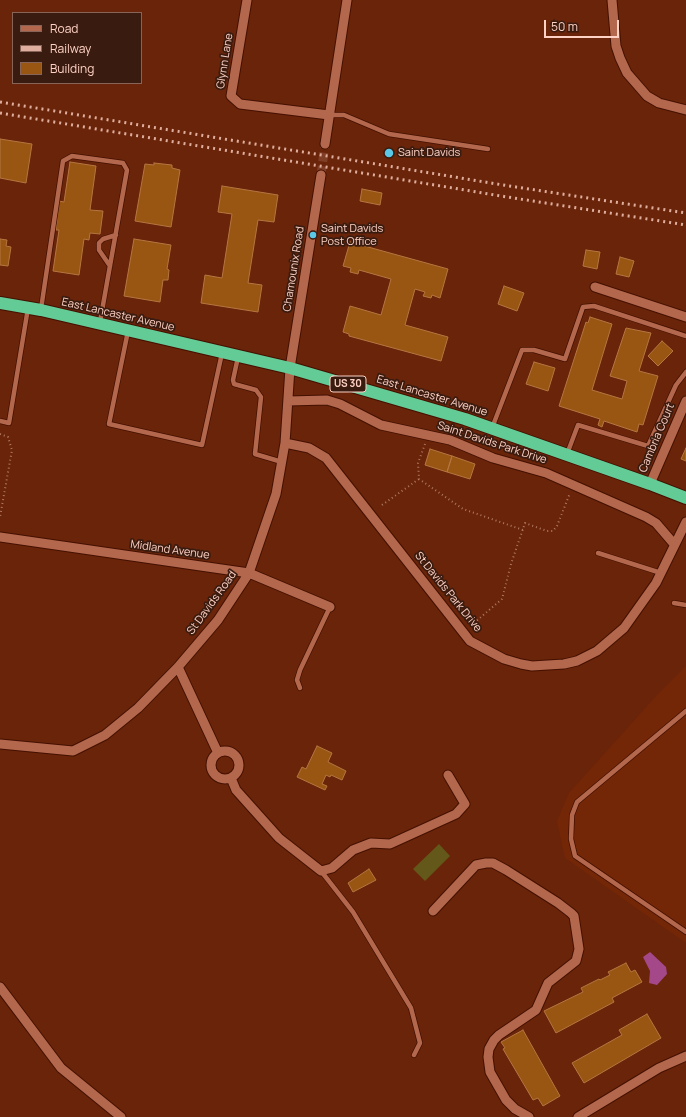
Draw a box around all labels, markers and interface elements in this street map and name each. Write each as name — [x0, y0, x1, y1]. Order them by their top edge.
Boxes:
legend — [12, 12, 142, 84]
scale bar — [546, 12, 621, 38]
text: 50 m — [551, 18, 578, 35]
text: Road — [50, 20, 78, 37]
street label: Glynn Lane — [214, 32, 236, 90]
text: Railway — [50, 40, 91, 57]
text: Building — [50, 60, 94, 77]
place label: Saint Davids — [398, 146, 460, 160]
marker: Saint Davids — [383, 147, 395, 159]
place label: Saint Davids Post Office — [321, 222, 383, 248]
street label: Chamounix Road — [281, 225, 307, 313]
marker: Saint Davids Post Office — [308, 230, 318, 240]
street label: East Lancaster Avenue — [60, 296, 176, 334]
street label: East Lancaster Avenue — [375, 373, 489, 419]
road number: US 30 — [330, 376, 366, 392]
street label: Cambria Court — [636, 401, 678, 475]
street label: Saint Davids Park Drive — [436, 419, 548, 467]
street label: Midland Avenue — [130, 538, 210, 562]
street label: St Davids Park Drive — [412, 549, 484, 635]
street label: St Davids Road — [185, 569, 239, 637]

